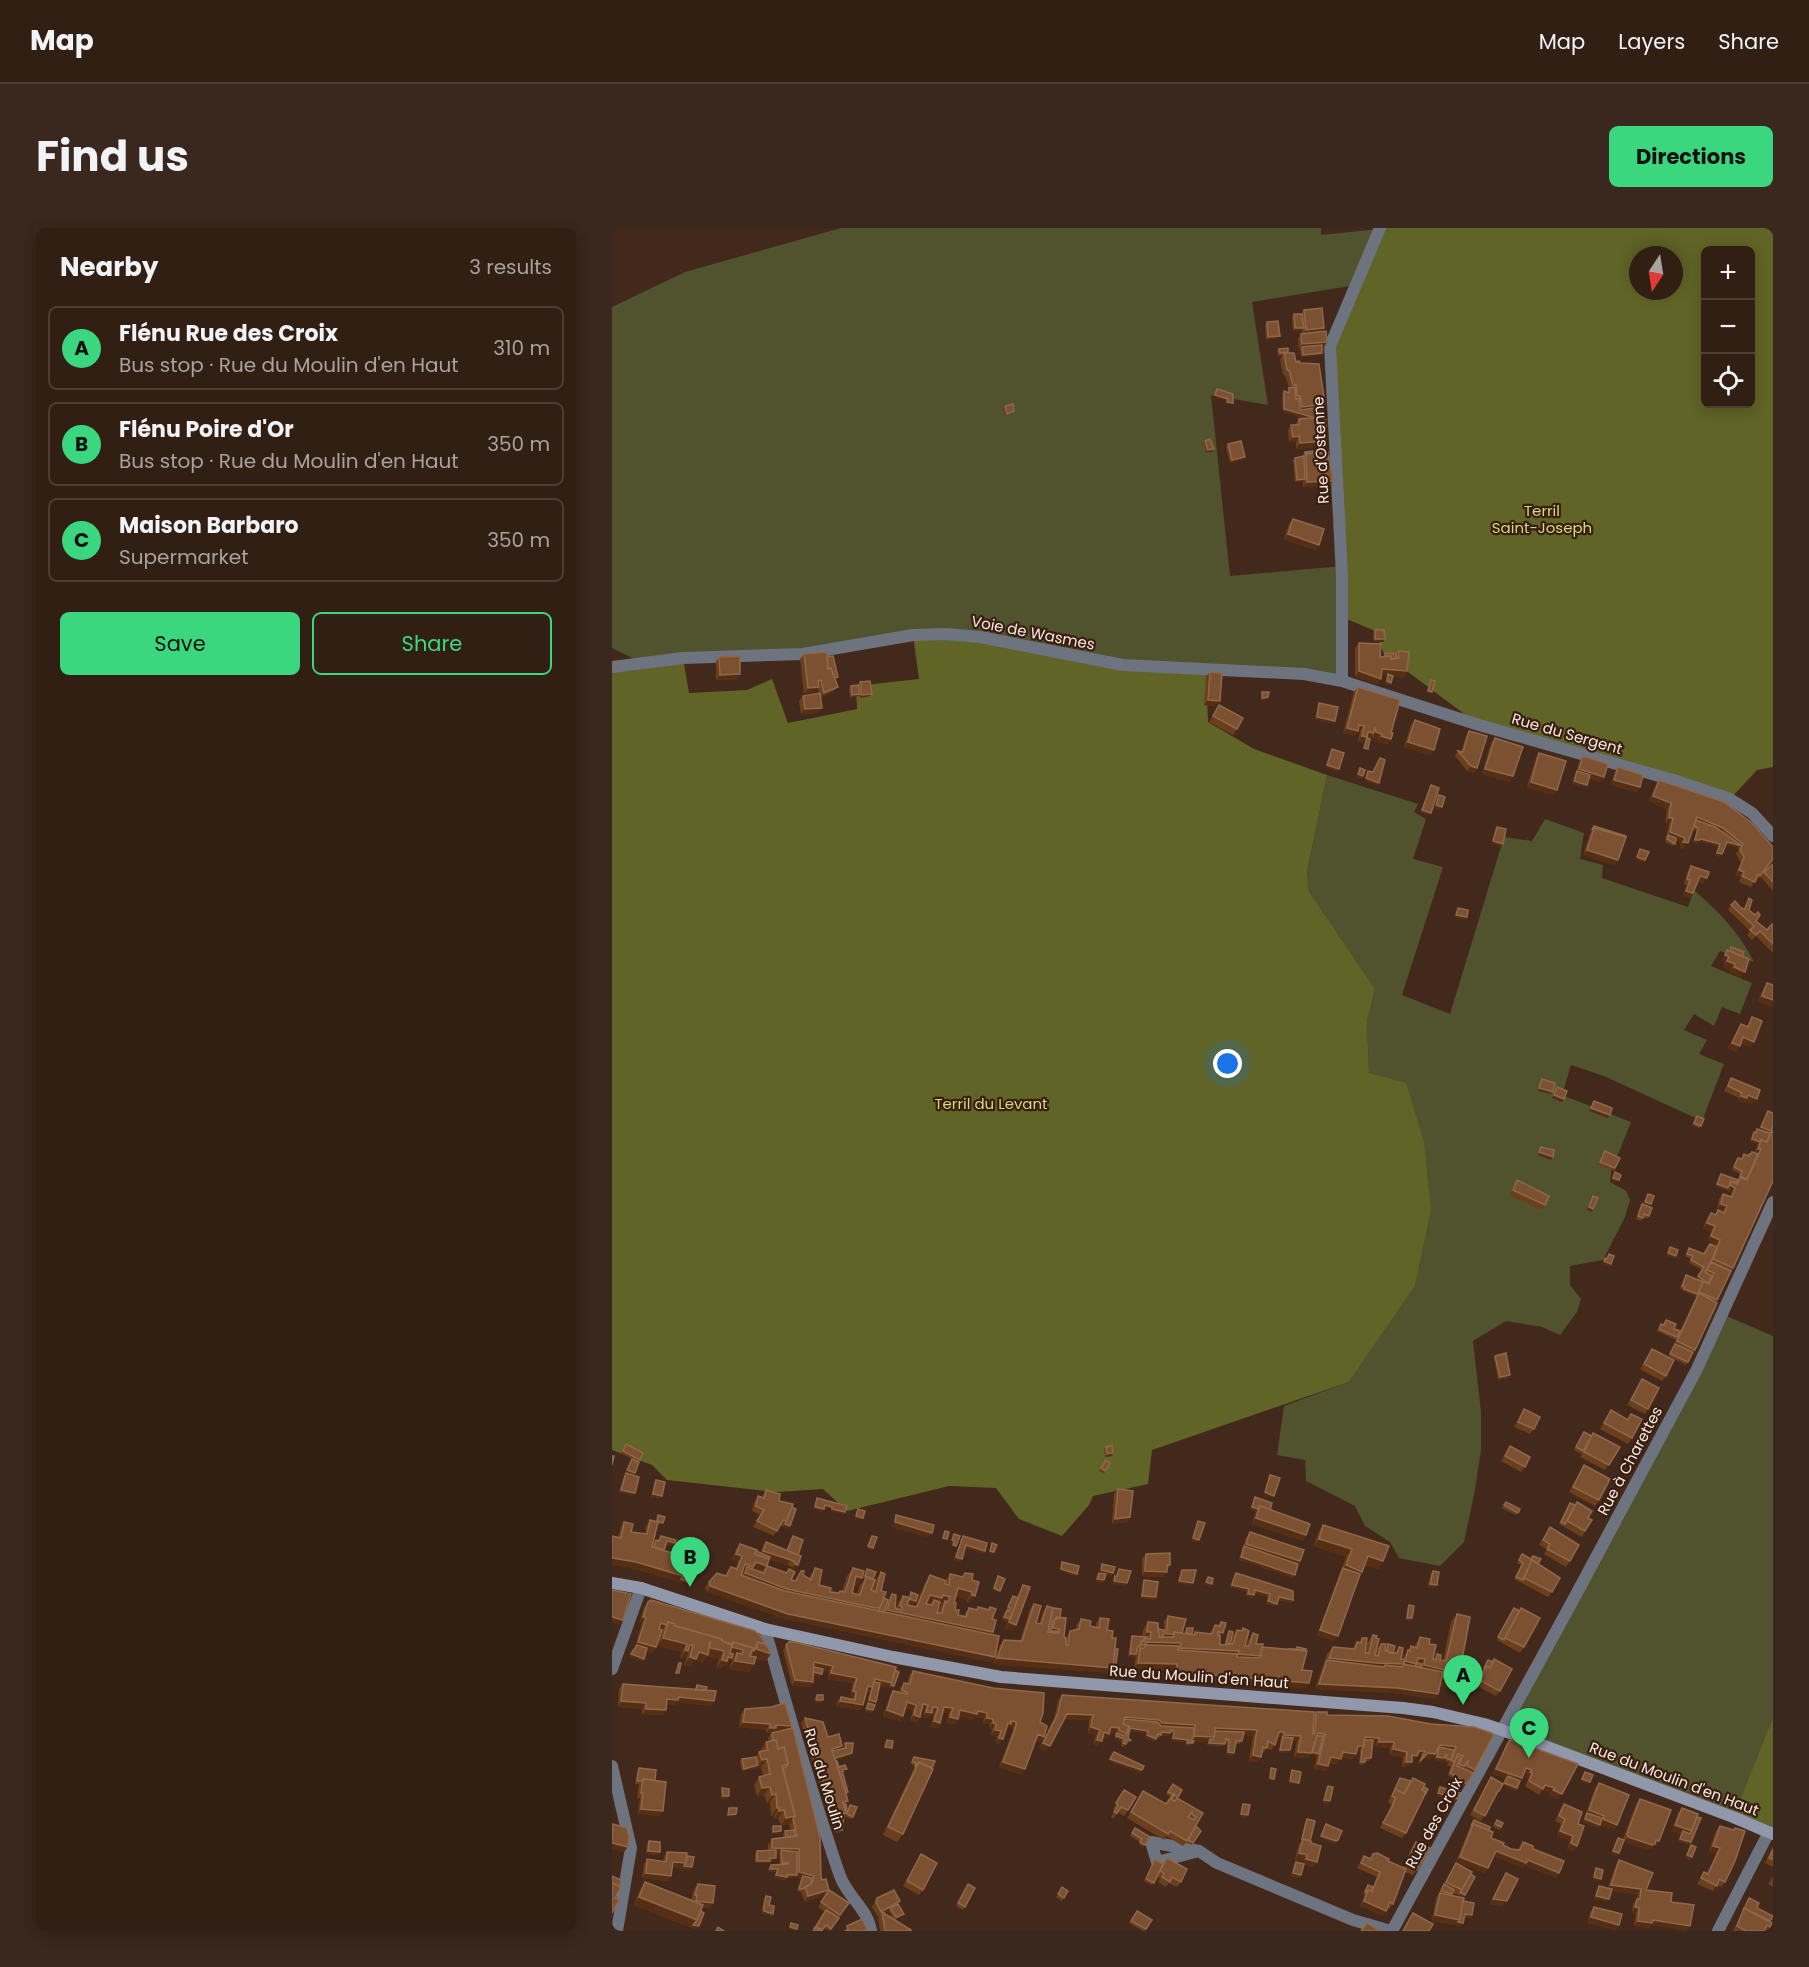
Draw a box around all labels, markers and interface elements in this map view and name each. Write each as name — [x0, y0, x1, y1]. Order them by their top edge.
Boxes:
text: Map — [30, 21, 94, 60]
text: Map — [1539, 27, 1585, 56]
text: Layers — [1618, 27, 1685, 56]
text: Share — [1718, 27, 1779, 56]
button: Directions — [1609, 126, 1773, 187]
text: Find us — [36, 127, 189, 186]
north arrow — [1629, 246, 1683, 300]
map controls — [1701, 246, 1755, 408]
button: + — [1701, 246, 1755, 300]
text: Nearby — [60, 249, 158, 285]
text: 3 results — [469, 253, 552, 281]
button: − — [1701, 300, 1755, 354]
text: Flénu Rue des Croix — [119, 318, 338, 349]
text: A — [74, 334, 89, 362]
text: 310 m — [493, 334, 550, 362]
text: Bus stop · Rue du Moulin d'en Haut — [119, 351, 459, 379]
button: locate — [1701, 354, 1755, 408]
street label: Rue d'Ostenne — [1307, 396, 1334, 504]
text: Flénu Poire d'Or — [119, 414, 294, 445]
text: B — [75, 430, 88, 458]
text: 350 m — [487, 430, 550, 458]
text: Bus stop · Rue du Moulin d'en Haut — [119, 447, 459, 475]
park label: Terril Saint-Joseph — [1492, 500, 1592, 538]
text: Maison Barbaro — [119, 510, 299, 541]
text: C — [74, 526, 89, 554]
text: 350 m — [487, 526, 550, 554]
text: Supermarket — [119, 543, 248, 571]
street label: Voie de Wasmes — [970, 610, 1097, 655]
button: Save — [60, 612, 300, 675]
button: Share — [312, 612, 552, 675]
street label: Rue du Sergent — [1509, 708, 1625, 759]
your location — [1213, 1049, 1242, 1078]
park label: Terril du Levant — [934, 1093, 1048, 1114]
street label: Rue à Charettes — [1592, 1403, 1667, 1519]
pin: B — [670, 1538, 710, 1587]
pin: A — [1444, 1656, 1482, 1705]
street label: Rue du Moulin d'en Haut — [1109, 1660, 1289, 1693]
pin: C — [1510, 1708, 1548, 1758]
street label: Rue du Moulin — [799, 1726, 850, 1832]
street label: Rue du Moulin d'en Haut — [1586, 1736, 1762, 1821]
street label: Rue des Croix — [1400, 1774, 1467, 1872]

